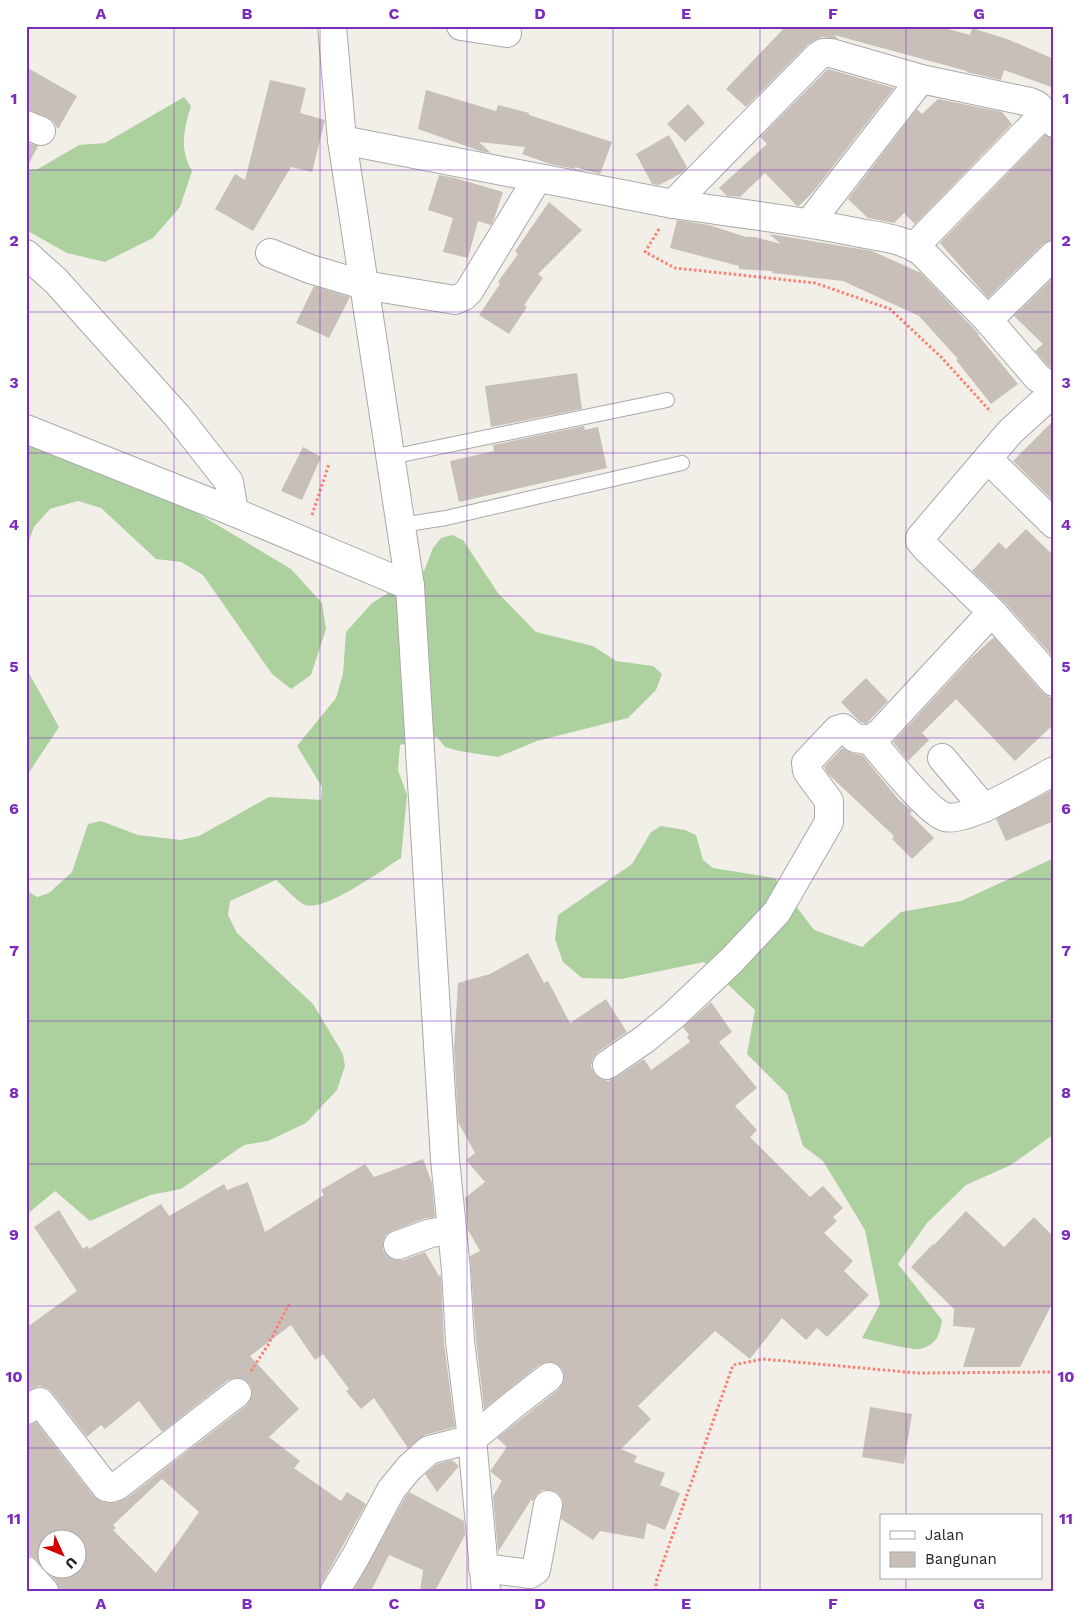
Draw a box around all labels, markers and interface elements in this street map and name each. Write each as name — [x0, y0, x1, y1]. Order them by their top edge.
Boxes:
text: A — [96, 4, 107, 23]
text: B — [242, 4, 253, 23]
text: C — [389, 4, 400, 23]
text: D — [534, 4, 546, 23]
text: E — [681, 4, 691, 23]
text: F — [828, 4, 838, 23]
text: G — [973, 4, 985, 23]
text: 1 — [11, 89, 17, 108]
text: 1 — [1063, 89, 1069, 108]
text: 2 — [9, 231, 19, 250]
text: 2 — [1061, 231, 1071, 250]
text: 3 — [9, 373, 19, 392]
text: 3 — [1061, 373, 1071, 392]
text: 4 — [9, 515, 19, 534]
text: 4 — [1061, 515, 1071, 534]
text: 5 — [9, 657, 19, 676]
text: 5 — [1061, 657, 1071, 676]
text: 6 — [9, 799, 19, 818]
text: 6 — [1061, 799, 1071, 818]
text: 7 — [9, 941, 19, 960]
text: 7 — [1061, 941, 1071, 960]
text: 8 — [9, 1083, 19, 1102]
text: 8 — [1061, 1083, 1071, 1102]
text: 9 — [9, 1225, 19, 1244]
text: 9 — [1061, 1225, 1071, 1244]
text: 10 — [5, 1367, 23, 1386]
text: 10 — [1057, 1367, 1075, 1386]
text: 11 — [7, 1509, 21, 1528]
text: 11 — [1059, 1509, 1073, 1528]
legend — [880, 1514, 1042, 1580]
text: Jalan — [925, 1526, 964, 1544]
north arrow — [38, 1530, 88, 1580]
text: Bangunan — [925, 1550, 997, 1568]
text: U — [62, 1554, 81, 1572]
text: A — [96, 1594, 107, 1613]
text: B — [242, 1594, 253, 1613]
text: C — [389, 1594, 400, 1613]
text: D — [534, 1594, 546, 1613]
text: E — [681, 1594, 691, 1613]
text: F — [828, 1594, 838, 1613]
text: G — [973, 1594, 985, 1613]

